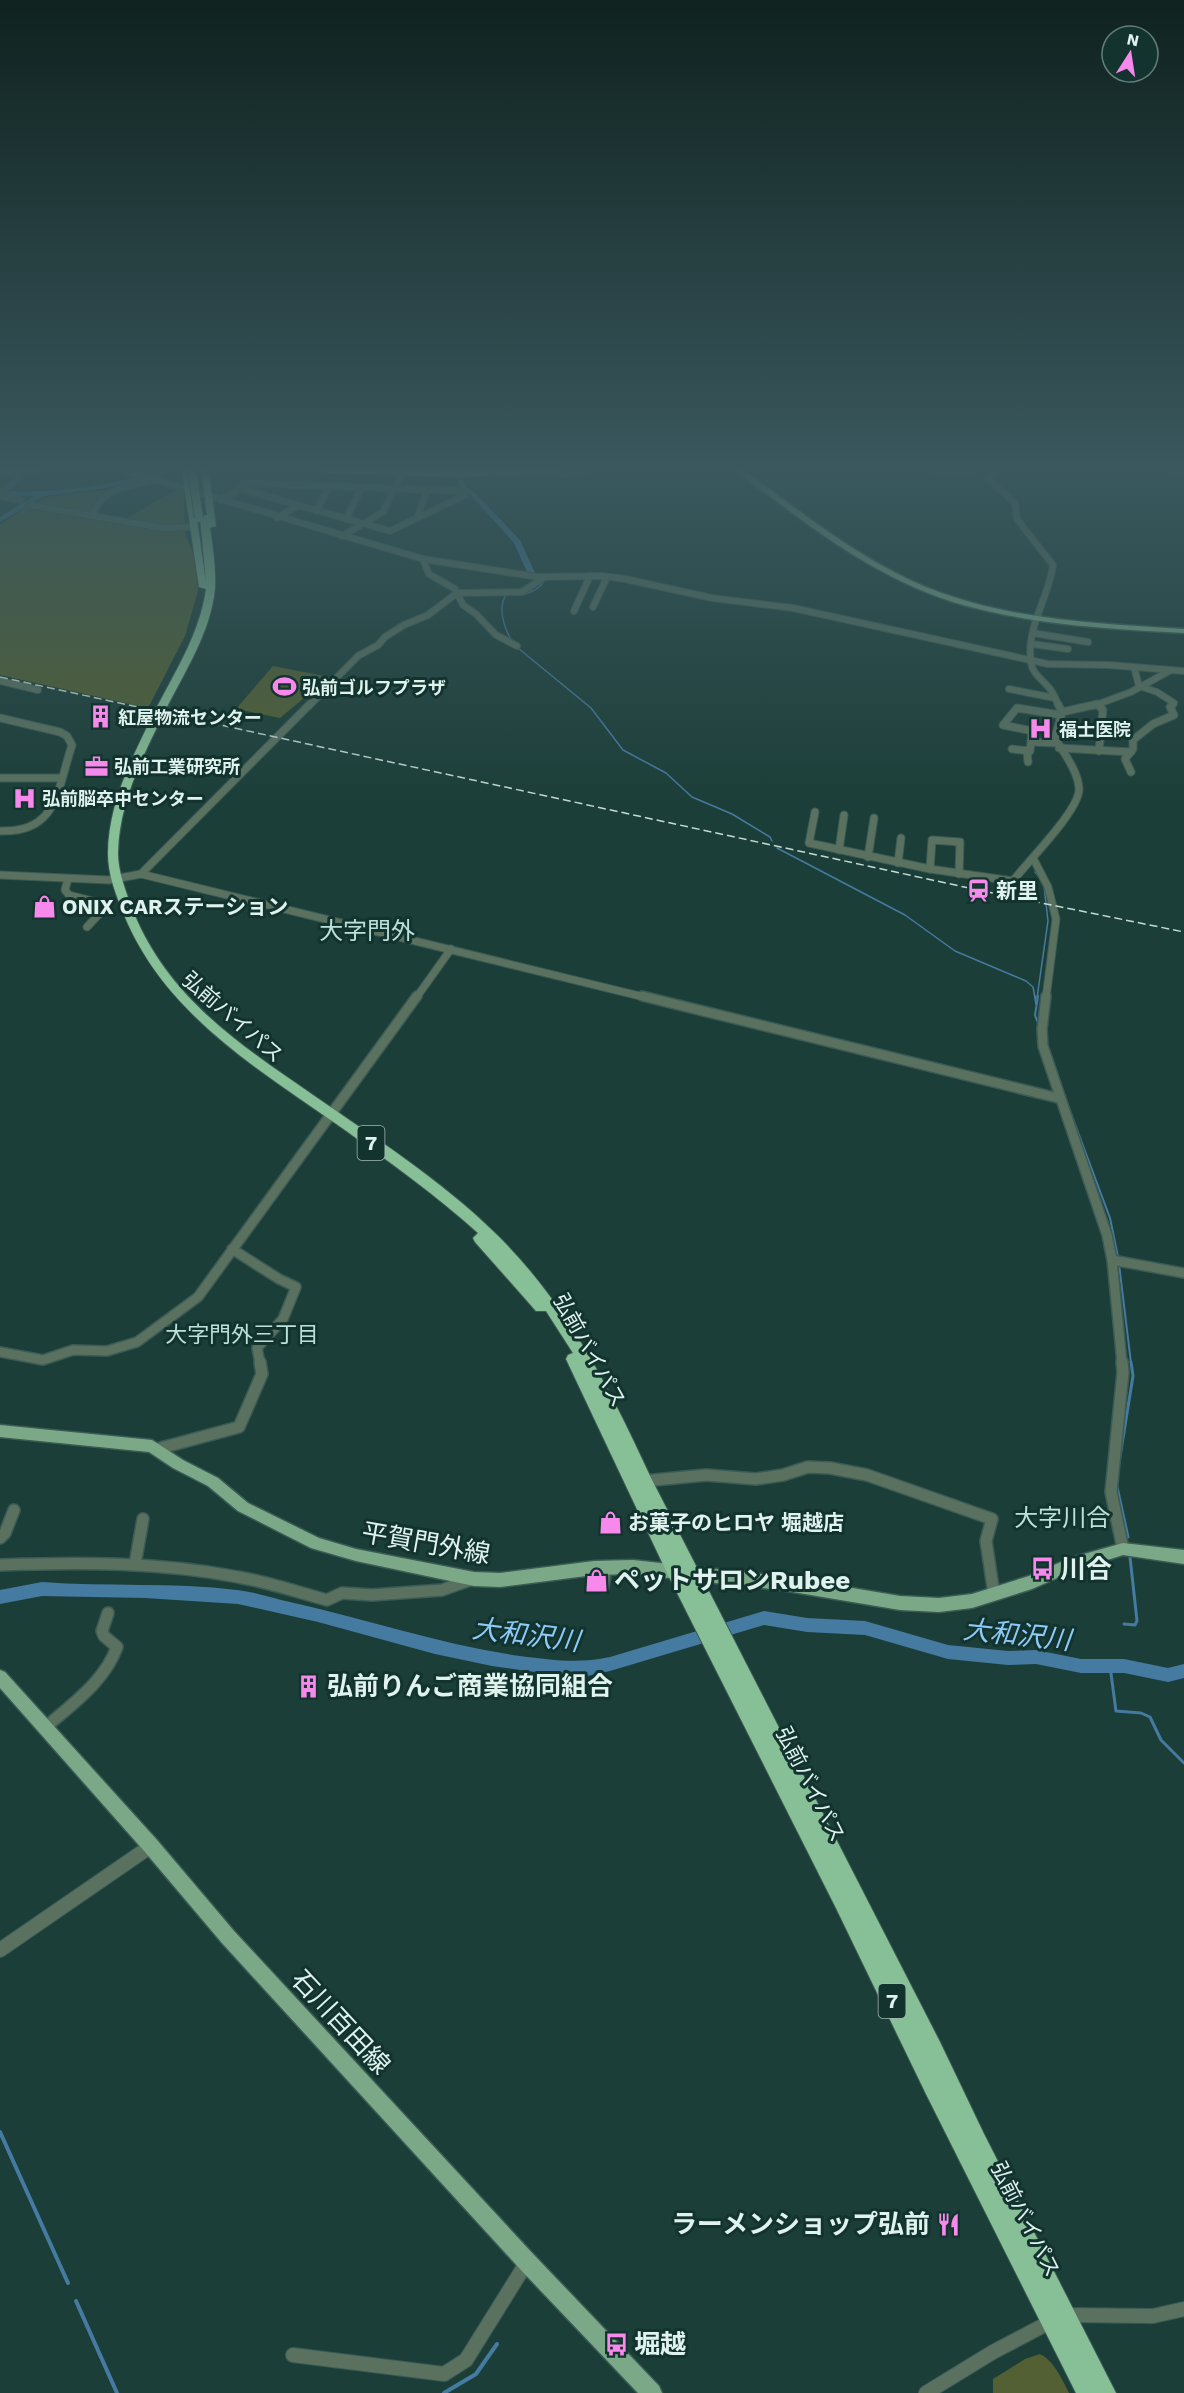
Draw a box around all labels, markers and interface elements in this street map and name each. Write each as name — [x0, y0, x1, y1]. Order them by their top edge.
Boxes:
north arrow — [1100, 24, 1160, 84]
text: N — [1125, 29, 1141, 50]
sports icon: 弘前ゴルフプラザ — [271, 674, 297, 700]
place label: 弘前ゴルフプラザ — [302, 677, 446, 698]
building icon: 紅屋物流センター — [87, 704, 113, 730]
place label: 紅屋物流センター — [118, 707, 262, 728]
hospital icon: 福士医院 — [1028, 716, 1054, 742]
place label: 福士医院 — [1059, 719, 1131, 740]
office icon: 弘前工業研究所 — [83, 753, 109, 779]
place label: 弘前工業研究所 — [114, 756, 240, 777]
hospital icon: 弘前脳卒中センター — [11, 785, 37, 811]
place label: 弘前脳卒中センター — [42, 788, 204, 809]
station icon: 新里 — [965, 877, 991, 903]
place label: 新里 — [996, 878, 1038, 903]
shop icon: ONIX CARステーション — [31, 893, 57, 919]
place label: ONIX CARステーション — [62, 894, 288, 919]
district label: 大字門外 — [319, 917, 415, 945]
street label: 弘前バイパス — [177, 966, 289, 1068]
road number: 7 — [358, 1126, 385, 1160]
street label: 弘前バイパス — [549, 1289, 631, 1411]
district label: 大字門外三丁目 — [165, 1322, 319, 1347]
district label: 大字川合 — [1014, 1504, 1110, 1532]
shop icon: お菓子のヒロヤ 堀越店 — [597, 1509, 623, 1535]
place label: お菓子のヒロヤ 堀越店 — [628, 1510, 844, 1535]
street label: 平賀門外線 — [359, 1517, 493, 1569]
place label: 川合 — [1060, 1554, 1112, 1584]
bus stop icon: 川合 — [1029, 1556, 1055, 1582]
place label: ペットサロンRubee — [614, 1565, 850, 1595]
shop icon: ペットサロンRubee — [583, 1567, 609, 1593]
water label: 大和沢川 — [470, 1613, 585, 1658]
water label: 大和沢川 — [962, 1613, 1075, 1657]
place label: 弘前りんご商業協同組合 — [327, 1671, 613, 1701]
building icon: 弘前りんご商業協同組合 — [296, 1673, 322, 1699]
street label: 弘前バイパス — [771, 1722, 851, 1846]
street label: 石川百田線 — [286, 1964, 396, 2080]
road number: 7 — [878, 1984, 906, 2018]
street label: 弘前バイパス — [986, 2157, 1066, 2281]
place label: ラーメンショップ弘前 — [671, 2209, 930, 2239]
restaurant icon: ラーメンショップ弘前 — [935, 2211, 961, 2237]
place label: 堀越 — [634, 2329, 686, 2359]
bus stop icon: 堀越 — [603, 2331, 629, 2357]

